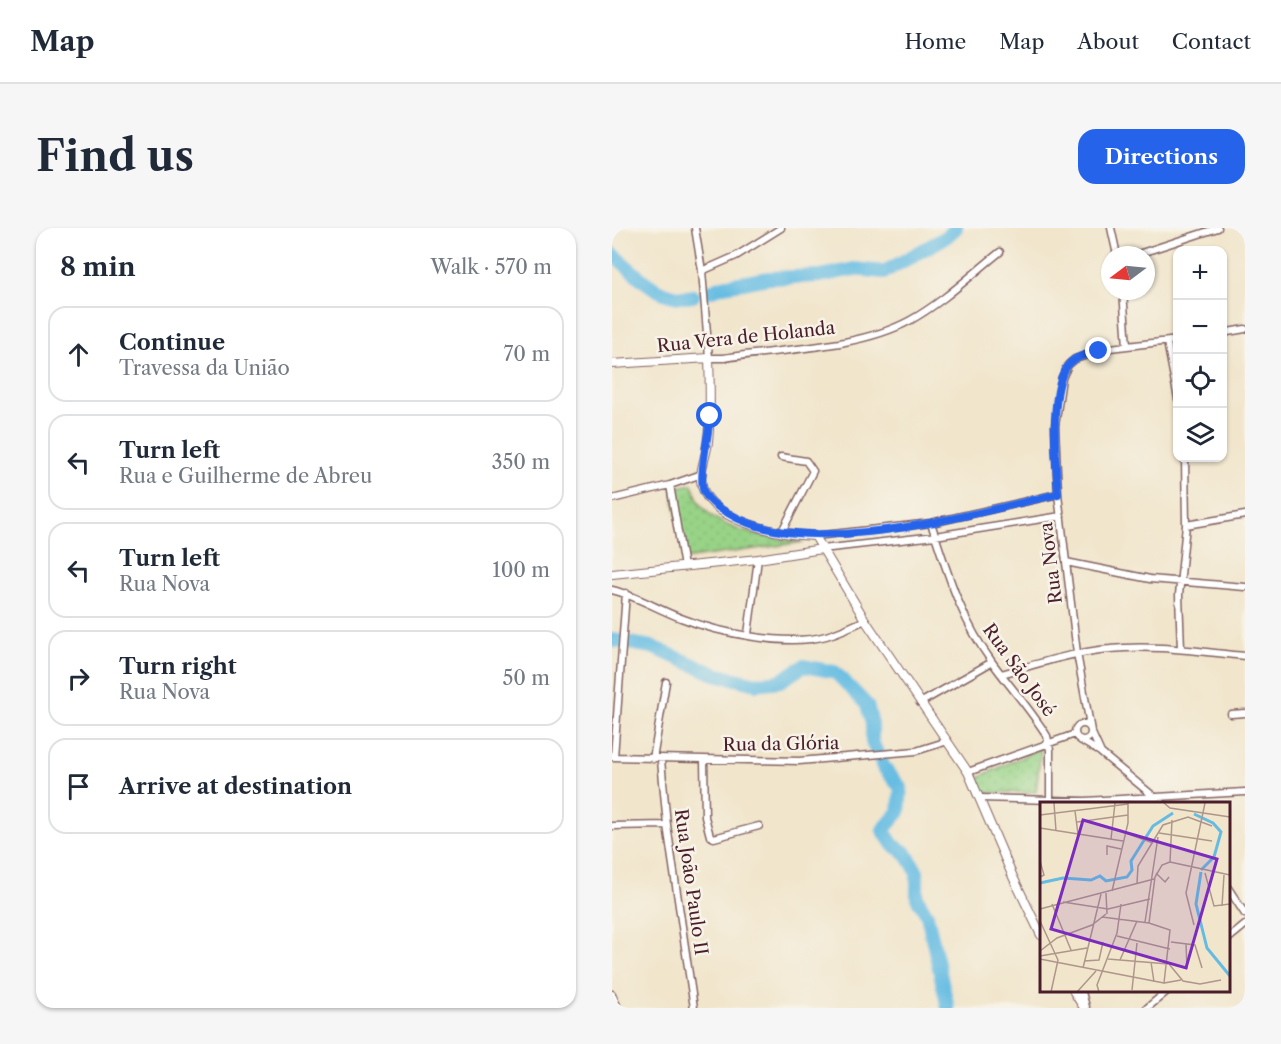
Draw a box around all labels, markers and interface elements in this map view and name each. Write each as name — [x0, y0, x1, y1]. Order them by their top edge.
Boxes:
text: Map — [30, 24, 94, 58]
text: Home — [905, 29, 966, 54]
text: Map — [999, 29, 1044, 54]
text: About — [1077, 29, 1139, 54]
text: Contact — [1172, 29, 1251, 54]
button: Directions — [1078, 129, 1245, 184]
text: Find us — [36, 130, 194, 182]
north arrow — [1101, 246, 1155, 300]
map controls — [1173, 246, 1227, 462]
button: + — [1173, 246, 1227, 300]
text: 8 min — [60, 251, 136, 283]
text: Walk · 570 m — [431, 255, 552, 279]
button: − — [1173, 300, 1227, 354]
street label: Rua Vera de Holanda — [656, 317, 837, 357]
text: Continue — [119, 329, 225, 356]
route end — [1085, 337, 1111, 363]
icon: ahead — [62, 338, 95, 371]
text: 70 m — [504, 342, 550, 366]
button: locate — [1173, 354, 1227, 408]
text: Travessa da União — [119, 356, 290, 380]
route start — [696, 402, 722, 428]
button: layers — [1173, 408, 1227, 462]
text: Turn left — [119, 437, 220, 464]
icon: left — [62, 446, 95, 479]
text: 350 m — [492, 450, 550, 474]
text: Rua e Guilherme de Abreu — [119, 464, 372, 488]
street label: Rua Nova — [1035, 520, 1067, 605]
text: Turn left — [119, 545, 220, 572]
icon: left — [62, 554, 95, 587]
text: 100 m — [492, 558, 550, 582]
text: Rua Nova — [119, 572, 210, 596]
street label: Rua São José — [978, 619, 1060, 721]
text: Turn right — [119, 653, 237, 680]
icon: right — [62, 662, 95, 695]
text: 50 m — [503, 666, 550, 690]
text: Rua Nova — [119, 680, 210, 704]
street label: Rua da Glória — [722, 732, 840, 756]
icon: arrive — [62, 770, 95, 803]
text: Arrive at destination — [119, 773, 352, 800]
inset map — [1040, 802, 1230, 993]
street label: Rua João Paulo II — [670, 807, 712, 957]

